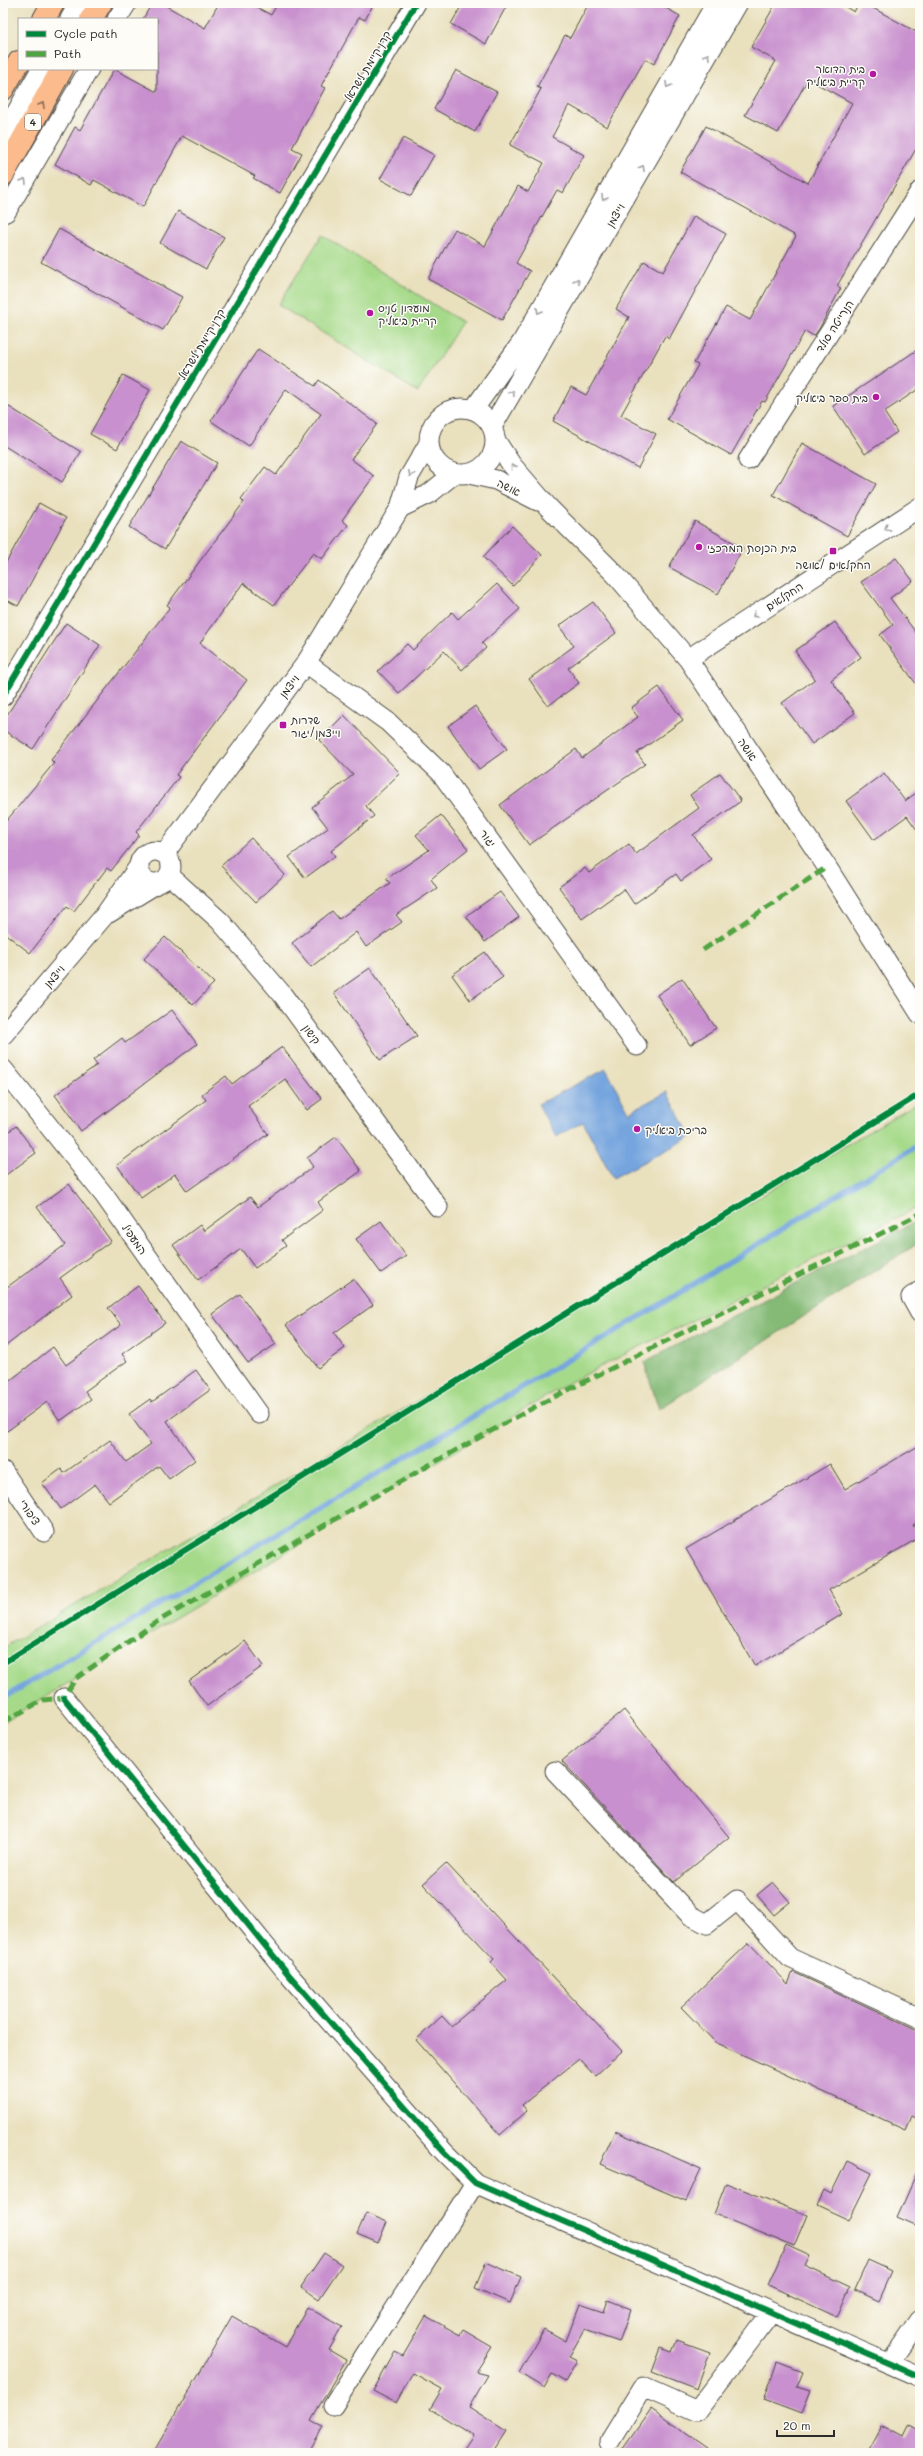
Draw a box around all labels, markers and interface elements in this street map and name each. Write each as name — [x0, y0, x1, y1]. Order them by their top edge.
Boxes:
legend — [18, 18, 158, 70]
text: Cycle path — [54, 25, 117, 41]
street label: קרן קיימת לישראל — [340, 28, 395, 105]
text: Path — [54, 45, 81, 61]
one-way arrow — [703, 53, 710, 60]
place label: בית הדואר קריית ביאליק — [806, 61, 865, 90]
marker: בית הדואר קריית ביאליק — [868, 69, 878, 79]
one-way arrow — [666, 81, 673, 89]
one-way arrow — [38, 101, 45, 109]
road number: 4 — [25, 114, 41, 130]
one-way arrow — [638, 165, 645, 172]
one-way arrow — [19, 178, 26, 185]
one-way arrow — [601, 194, 608, 201]
street label: וייצמן — [602, 200, 628, 230]
one-way arrow — [573, 277, 580, 285]
street label: הנרייטה סולד — [811, 297, 857, 355]
place label: מועדון טניס קריית ביאליק — [378, 300, 437, 329]
street label: קרן קיימת לישראל — [174, 306, 229, 383]
one-way arrow — [537, 307, 544, 314]
marker: מועדון טניס קריית ביאליק — [365, 308, 375, 318]
one-way arrow — [507, 390, 514, 397]
place label: בית ספר ביאליק — [796, 390, 868, 405]
marker: בית ספר ביאליק — [871, 392, 881, 402]
one-way arrow — [511, 464, 518, 471]
one-way arrow — [408, 470, 416, 478]
street label: אושה — [495, 475, 523, 499]
one-way arrow — [885, 523, 892, 530]
place label: בית הכנסת המרכזי — [707, 540, 796, 555]
marker: בית הכנסת המרכזי — [694, 542, 704, 552]
marker: החקלאים /אושה — [828, 546, 838, 556]
place label: החקלאים /אושה — [795, 557, 871, 572]
street label: החקלאים — [762, 578, 806, 614]
one-way arrow — [753, 610, 760, 617]
street label: וייצמן — [275, 671, 303, 701]
place label: שדרות וייצמן/יגור — [290, 712, 340, 740]
marker: שדרות וייצמן/יגור — [278, 720, 288, 730]
street label: אושה — [735, 735, 761, 763]
street label: יגור — [477, 826, 499, 850]
street label: וייצמן — [40, 961, 68, 991]
street label: קישון — [300, 1021, 325, 1047]
place label: בריכת ביאליק — [645, 1122, 707, 1137]
marker: בריכת ביאליק — [632, 1124, 642, 1134]
street label: המעפיל — [119, 1221, 151, 1257]
street label: ציפורי — [16, 1496, 44, 1528]
scale bar — [777, 2412, 834, 2438]
text: 20 m — [783, 2417, 811, 2433]

